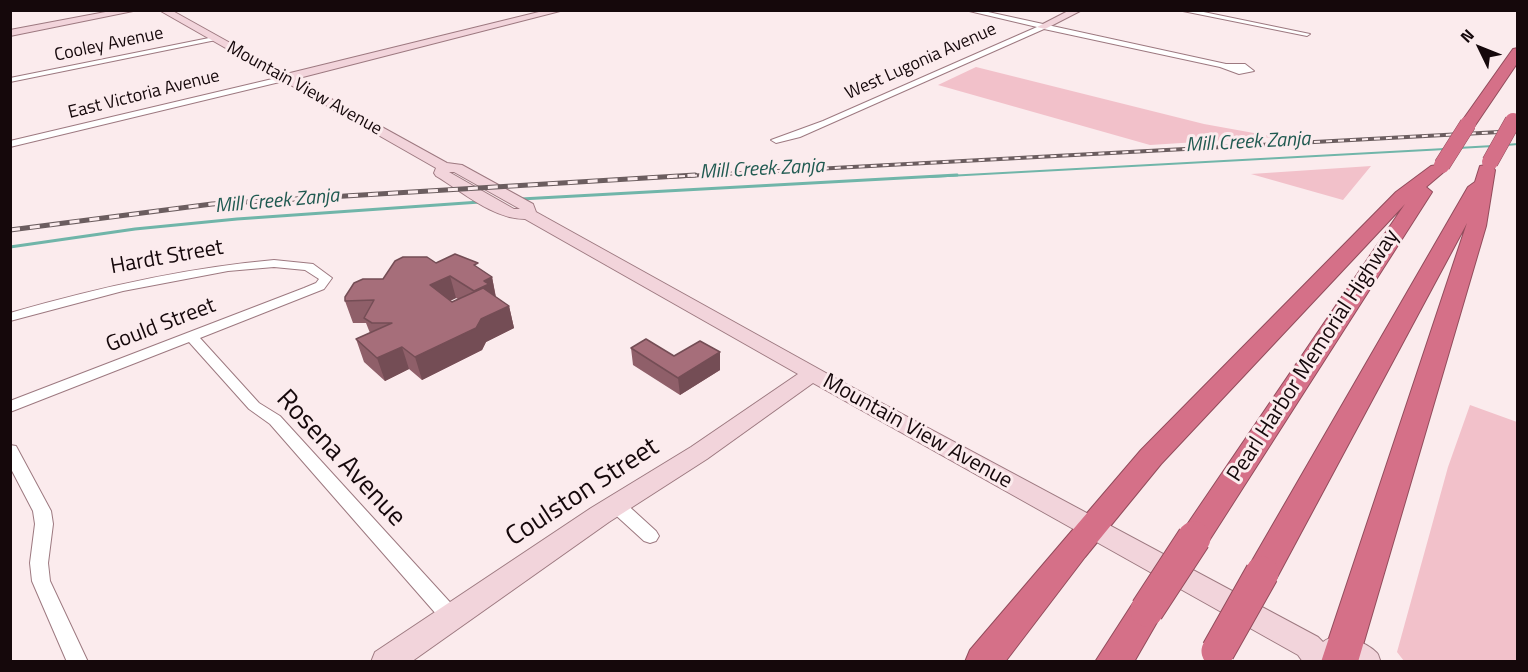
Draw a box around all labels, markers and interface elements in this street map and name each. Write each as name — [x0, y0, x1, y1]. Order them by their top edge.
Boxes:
north arrow — [1450, 18, 1510, 78]
street label: West Lugonia Avenue — [842, 19, 1000, 105]
street label: Cooley Avenue — [53, 23, 165, 67]
text: N — [1454, 23, 1479, 48]
street label: Mountain View Avenue — [223, 37, 385, 141]
street label: East Victoria Avenue — [66, 66, 222, 124]
water label: Mill Creek Zanja — [1185, 128, 1311, 158]
water label: Mill Creek Zanja — [699, 155, 825, 185]
water label: Mill Creek Zanja — [214, 185, 340, 219]
street label: Pearl Harbor Memorial Highway — [1222, 225, 1406, 487]
street label: Hardt Street — [109, 235, 225, 281]
street label: Gould Street — [103, 293, 219, 359]
street label: Mountain View Avenue — [818, 369, 1016, 495]
street label: Rosena Avenue — [268, 384, 412, 534]
street label: Coulston Street — [501, 432, 665, 554]

